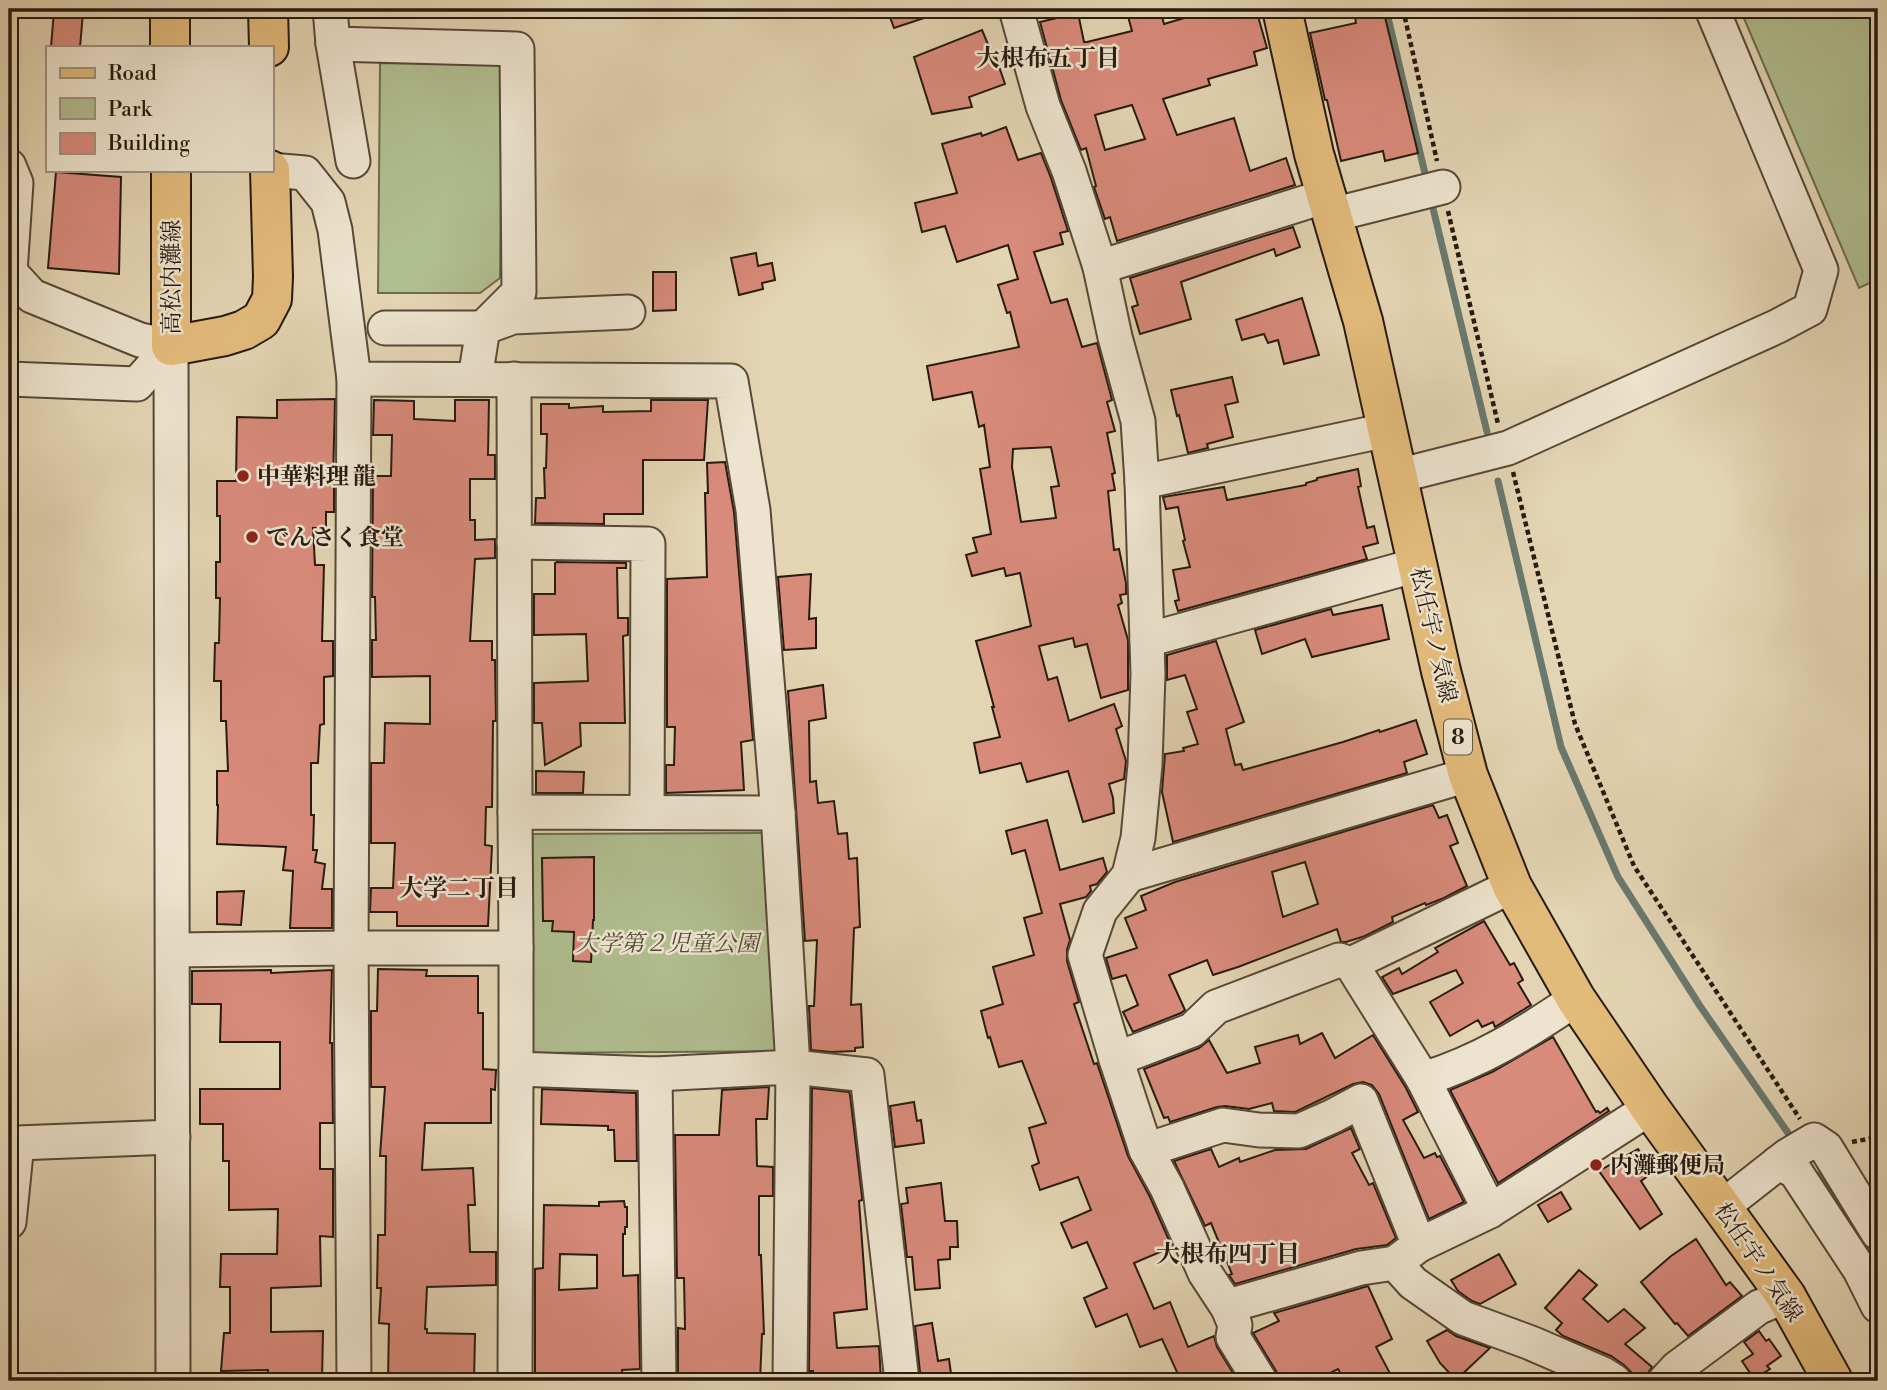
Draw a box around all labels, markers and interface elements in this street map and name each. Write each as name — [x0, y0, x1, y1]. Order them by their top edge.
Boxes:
district label: 大根布五丁目 — [976, 44, 1120, 74]
legend — [46, 46, 273, 172]
text: Road — [108, 61, 157, 87]
text: Park — [108, 97, 153, 123]
text: Building — [107, 131, 190, 157]
street label: 高松内灘線 — [158, 220, 186, 335]
place label: 中華料理 龍 — [257, 463, 376, 491]
marker: 中華料理 龍 — [235, 468, 251, 484]
place label: でんさく食堂 — [266, 524, 404, 552]
marker: でんさく食堂 — [244, 529, 260, 545]
street label: 松任宇ノ気線 — [1404, 565, 1462, 706]
road number: 8 — [1444, 720, 1472, 754]
district label: 大学二丁目 — [399, 874, 519, 904]
park label: 大学第２児童公園 — [575, 930, 763, 958]
place label: 内灘郵便局 — [1610, 1152, 1725, 1180]
marker: 内灘郵便局 — [1588, 1157, 1604, 1173]
street label: 松任宇ノ気線 — [1708, 1198, 1808, 1328]
district label: 大根布四丁目 — [1156, 1240, 1300, 1270]

